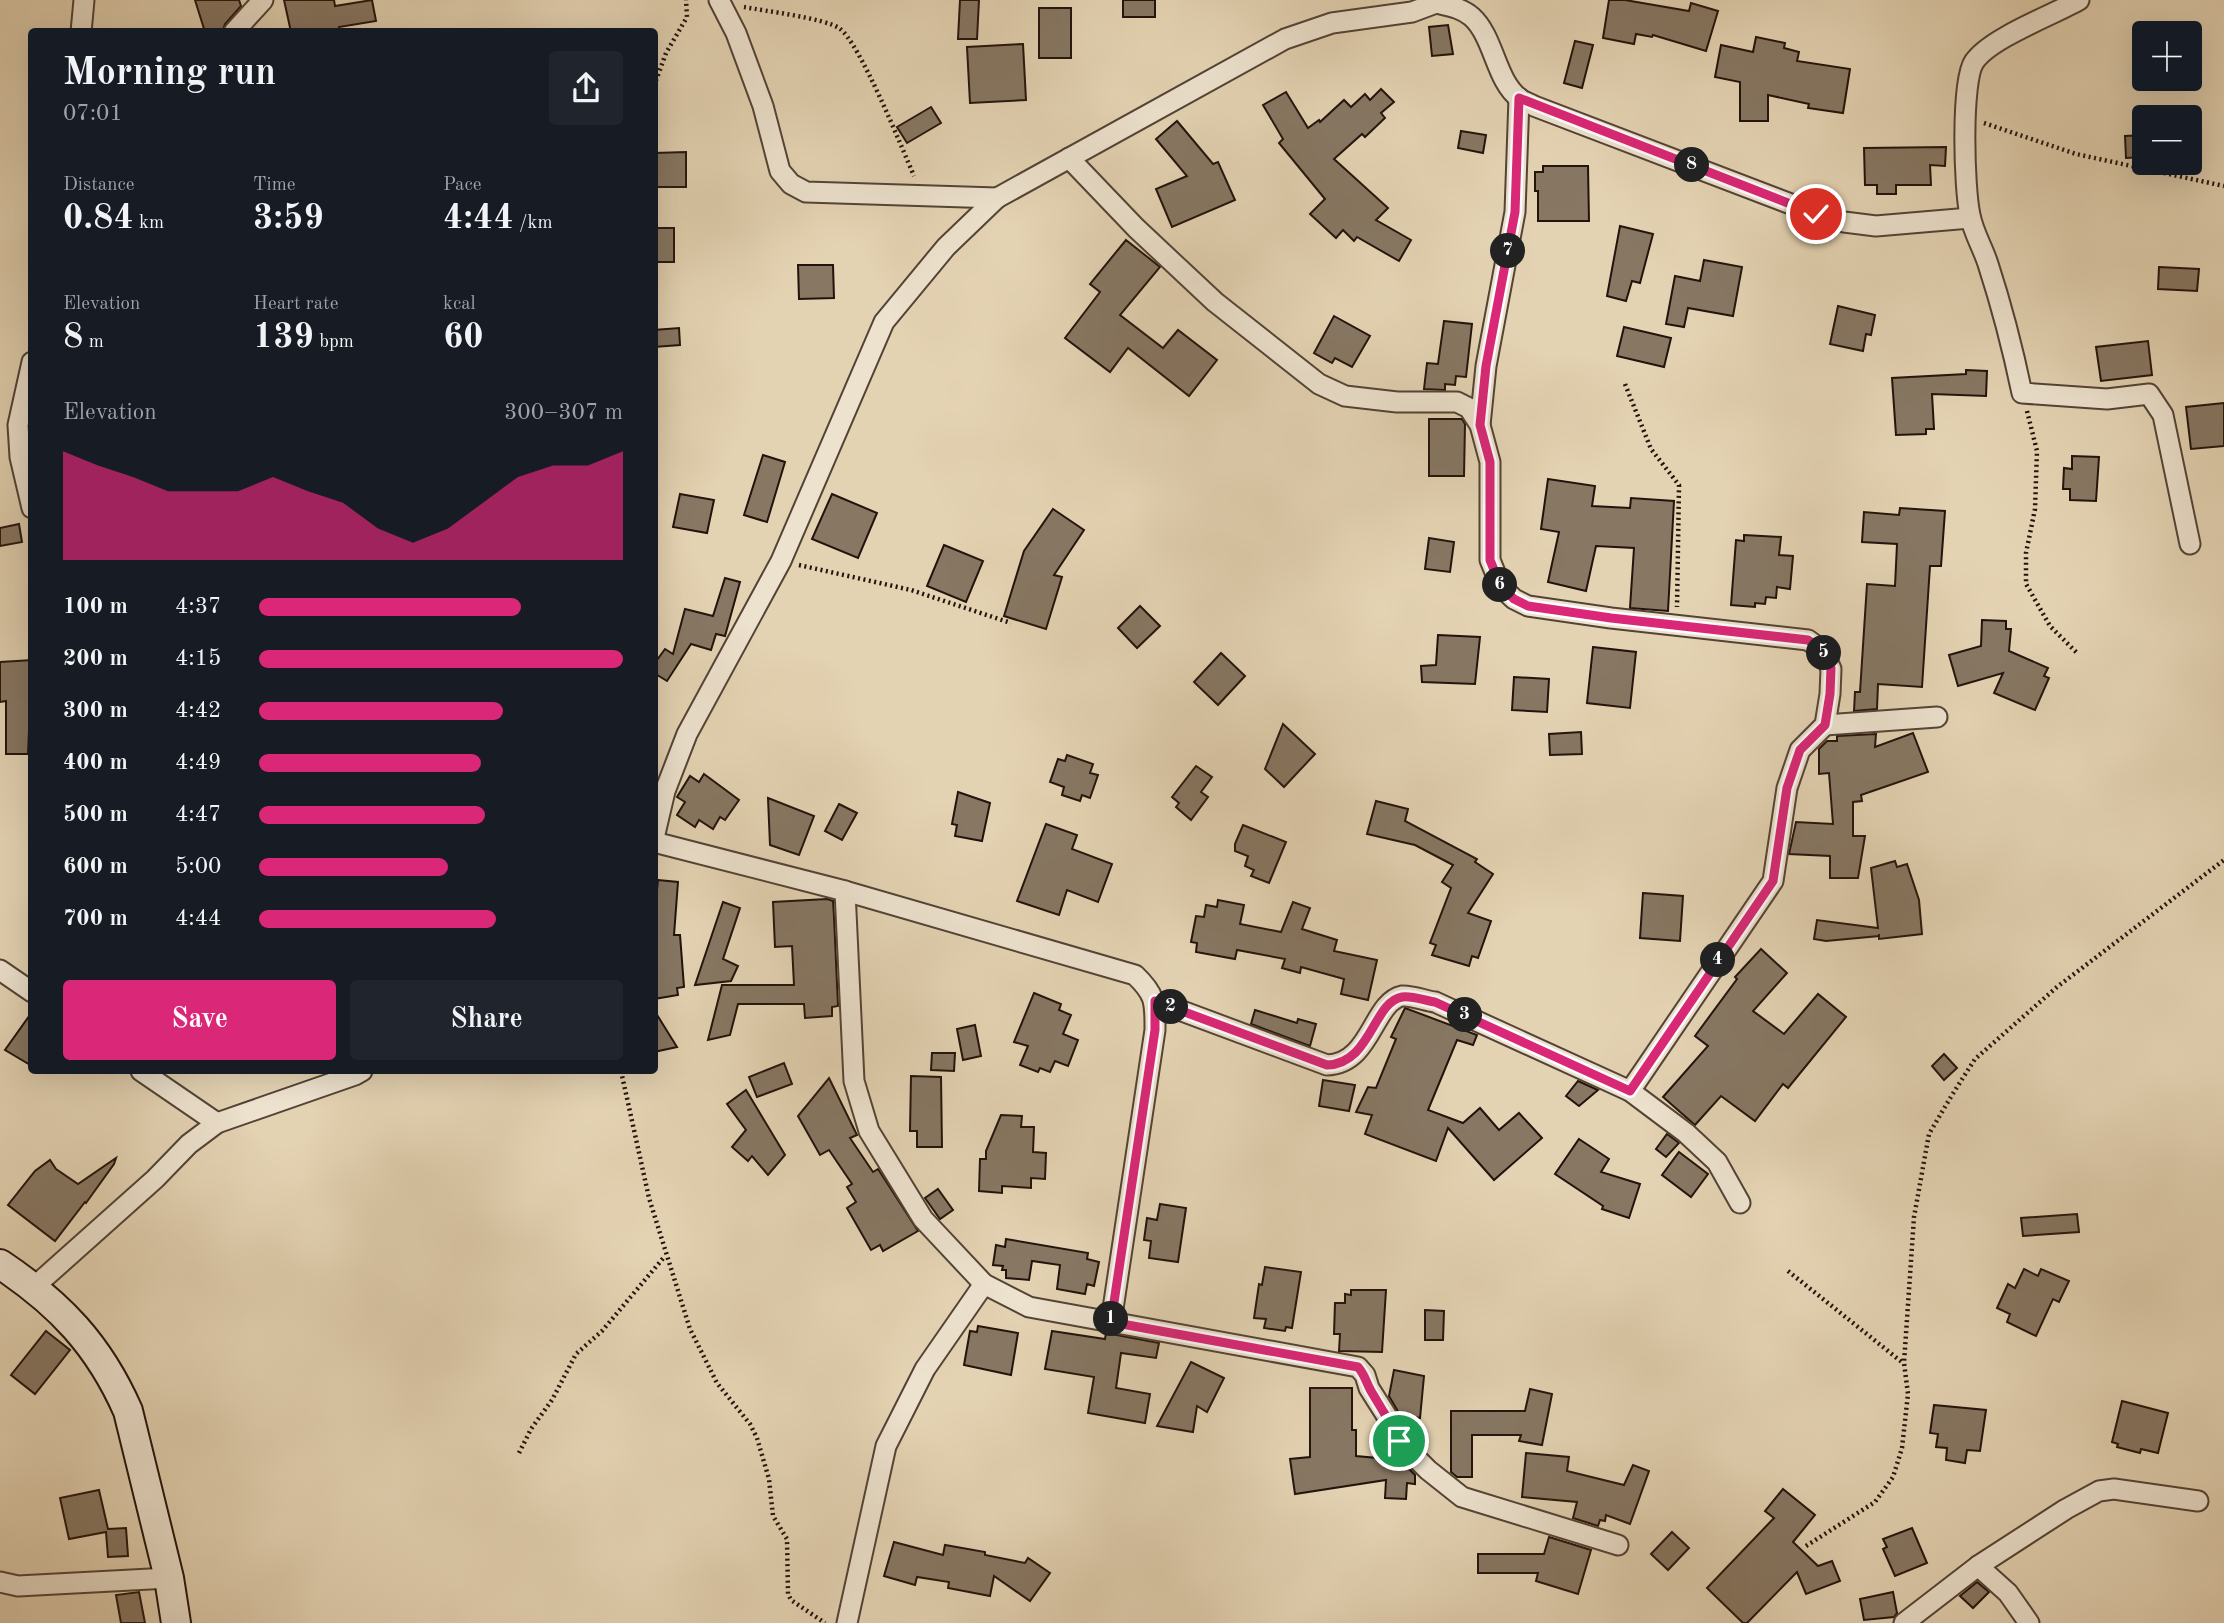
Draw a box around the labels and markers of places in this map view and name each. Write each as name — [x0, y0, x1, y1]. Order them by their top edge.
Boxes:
pin: 8 — [1674, 148, 1710, 182]
pin — [1786, 184, 1846, 244]
pin: 7 — [1490, 233, 1526, 268]
pin: 6 — [1482, 568, 1518, 602]
pin: 5 — [1806, 636, 1842, 670]
pin: 4 — [1700, 942, 1736, 978]
pin: 2 — [1154, 990, 1188, 1024]
pin: 3 — [1448, 998, 1482, 1032]
pin: 1 — [1094, 1302, 1128, 1336]
pin — [1369, 1411, 1429, 1471]

